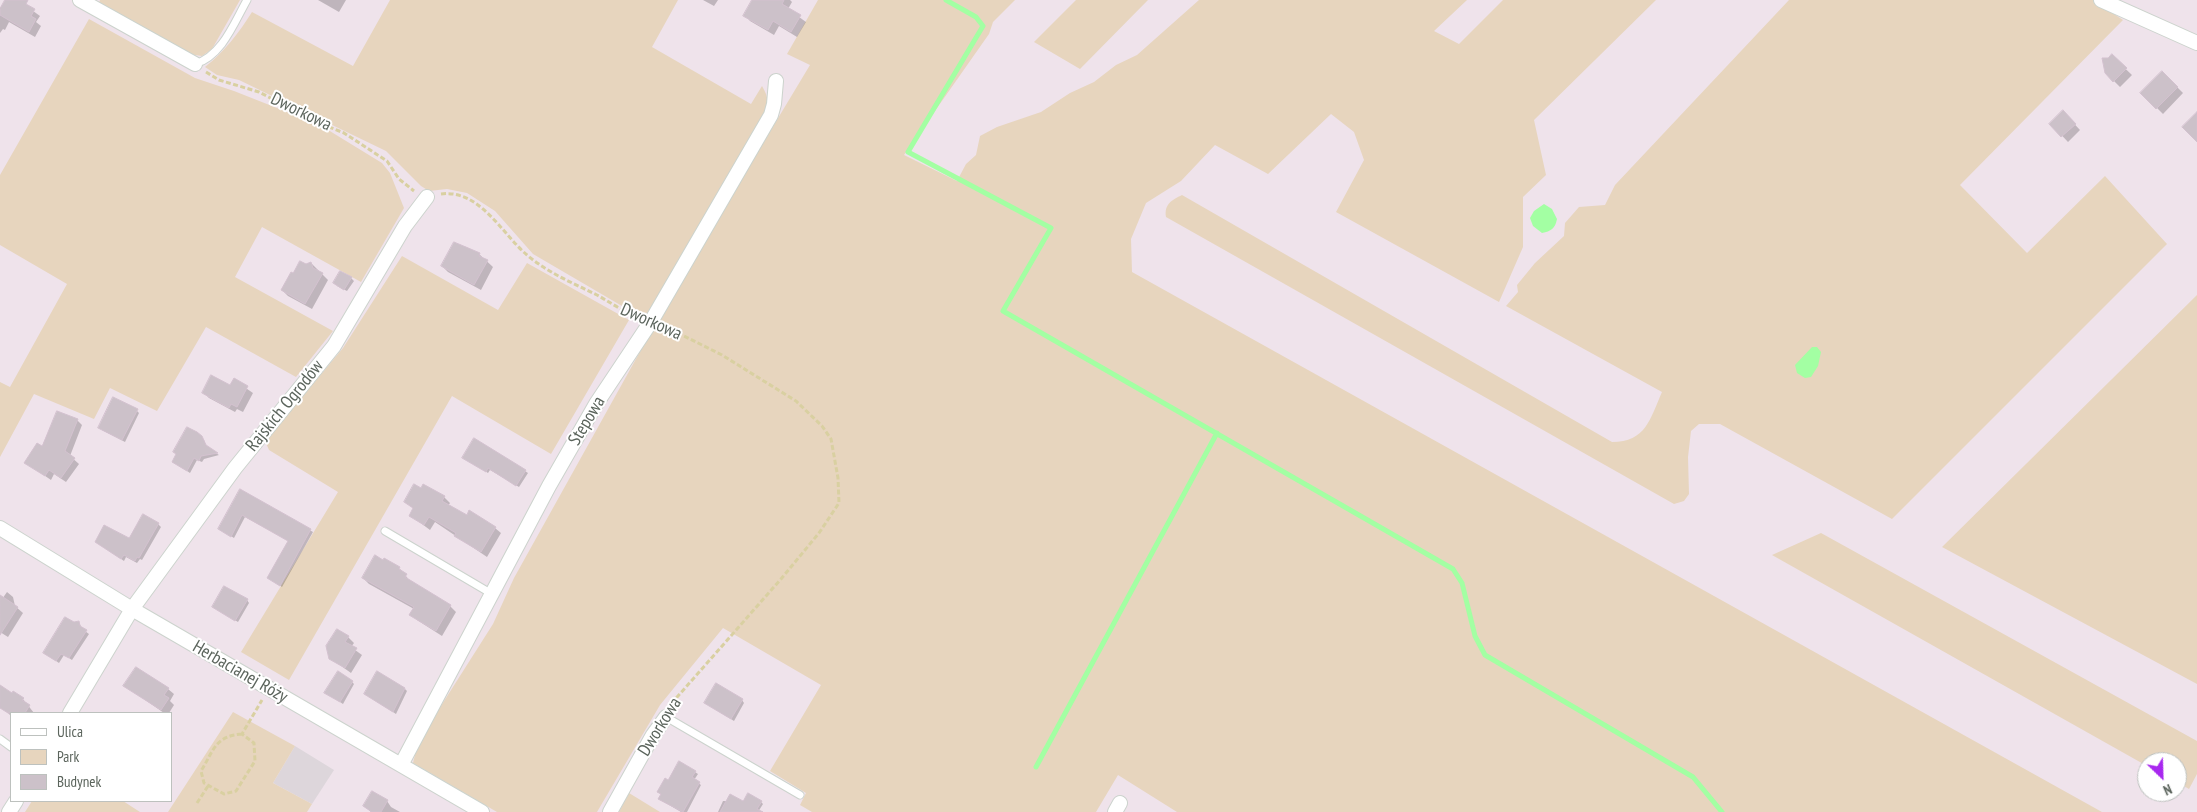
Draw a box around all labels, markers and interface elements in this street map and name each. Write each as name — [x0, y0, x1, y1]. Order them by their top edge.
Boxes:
street label: Dworkowa — [267, 88, 335, 136]
street label: Dworkowa — [617, 299, 685, 345]
street label: Rajskich Ogrodów — [242, 356, 328, 456]
street label: Stepowa — [564, 393, 610, 449]
street label: Herbacianej Róży — [189, 636, 291, 708]
street label: Dworkowa — [634, 694, 686, 760]
legend — [10, 712, 172, 802]
text: Ulica — [57, 722, 83, 741]
text: Park — [57, 747, 79, 766]
north arrow — [2137, 752, 2187, 802]
text: Budynek — [57, 772, 101, 791]
text: N — [2161, 780, 2175, 800]

